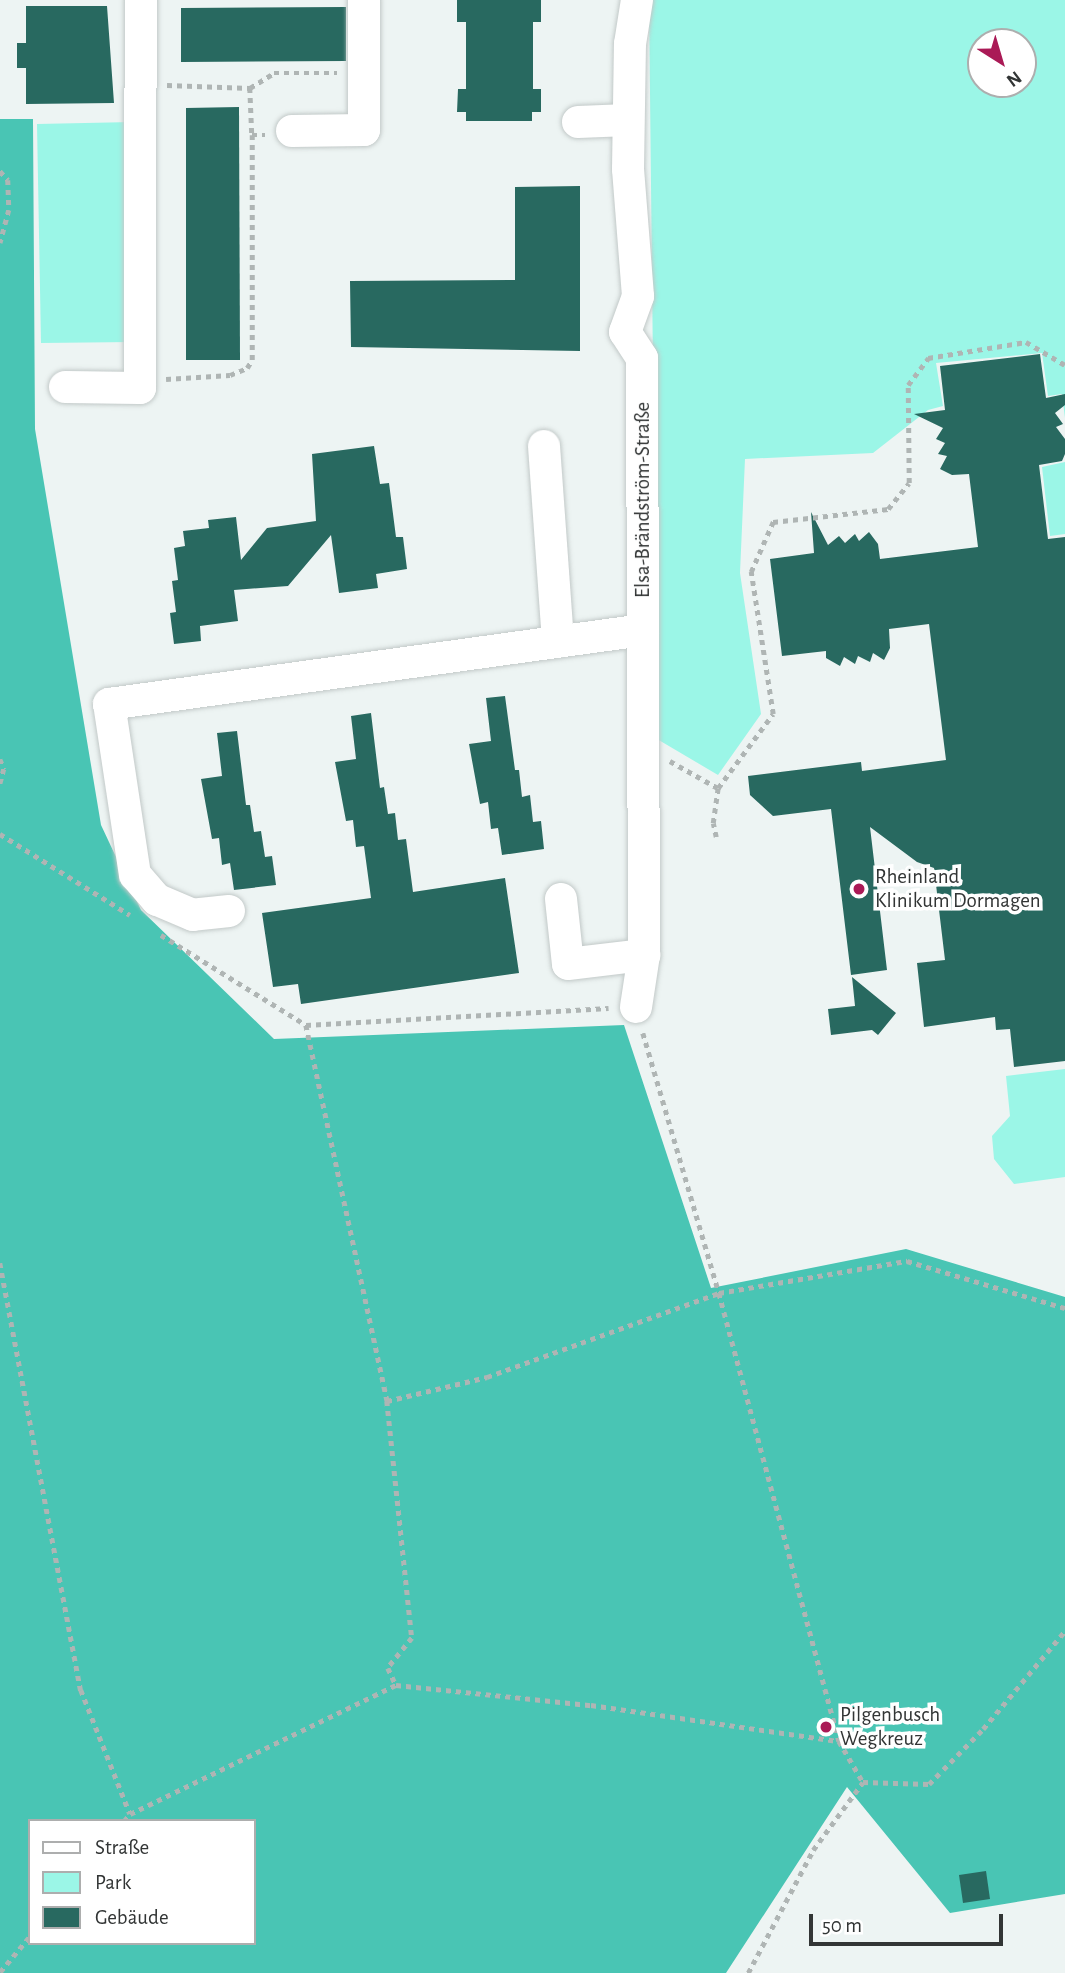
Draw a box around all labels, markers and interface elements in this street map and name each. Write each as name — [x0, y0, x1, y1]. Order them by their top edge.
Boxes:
north arrow — [967, 28, 1037, 98]
text: N — [1003, 67, 1025, 90]
street label: Elsa-Brändström-Straße — [630, 402, 656, 598]
place label: Rheinland Klinikum Dormagen — [875, 864, 1041, 914]
marker: Rheinland Klinikum Dormagen — [849, 879, 869, 899]
place label: Pilgenbusch Wegkreuz — [840, 1702, 940, 1752]
marker: Pilgenbusch Wegkreuz — [818, 1719, 834, 1735]
legend — [28, 1819, 256, 1945]
text: Straße — [95, 1837, 149, 1858]
text: Park — [95, 1872, 131, 1893]
scale bar — [813, 1899, 1007, 1943]
text: Gebäude — [95, 1907, 169, 1928]
text: 50 m — [822, 1915, 862, 1936]

